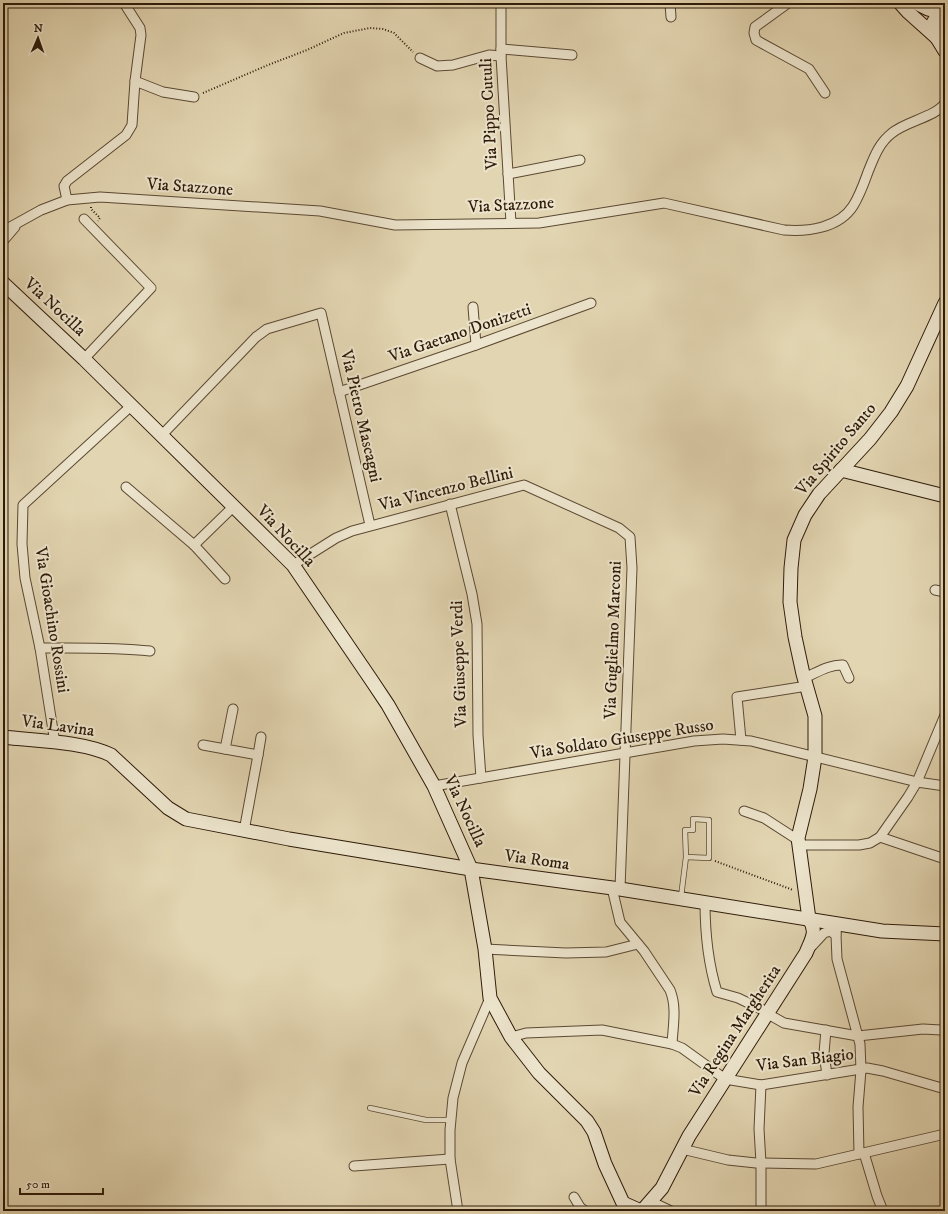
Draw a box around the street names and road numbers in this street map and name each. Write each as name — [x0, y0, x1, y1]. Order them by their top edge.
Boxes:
street label: Via Pippo Cutuli — [475, 58, 503, 171]
street label: Via Stazzone — [145, 173, 234, 201]
street label: Via Stazzone — [466, 192, 555, 218]
street label: Via Nocilla — [19, 272, 91, 342]
street label: Via Gaetano Donizetti — [385, 298, 534, 368]
street label: Via Pietro Mascagni — [335, 347, 387, 484]
street label: Via Spirito Santo — [790, 398, 881, 501]
street label: Via Vincenzo Bellini — [375, 462, 516, 517]
street label: Via Nocilla — [251, 500, 321, 572]
street label: Via Gioachino Rossini — [29, 544, 74, 695]
street label: Via Guglielmo Marconi — [599, 560, 627, 721]
street label: Via Giuseppe Verdi — [446, 600, 472, 729]
street label: Via Lavina — [19, 710, 97, 742]
street label: Via Soldato Giuseppe Russo — [528, 714, 715, 765]
street label: Via Nocilla — [438, 771, 492, 851]
street label: Via Roma — [502, 844, 572, 876]
street label: Via Regina Margherita — [684, 960, 786, 1102]
street label: Via San Biagio — [754, 1043, 855, 1077]

